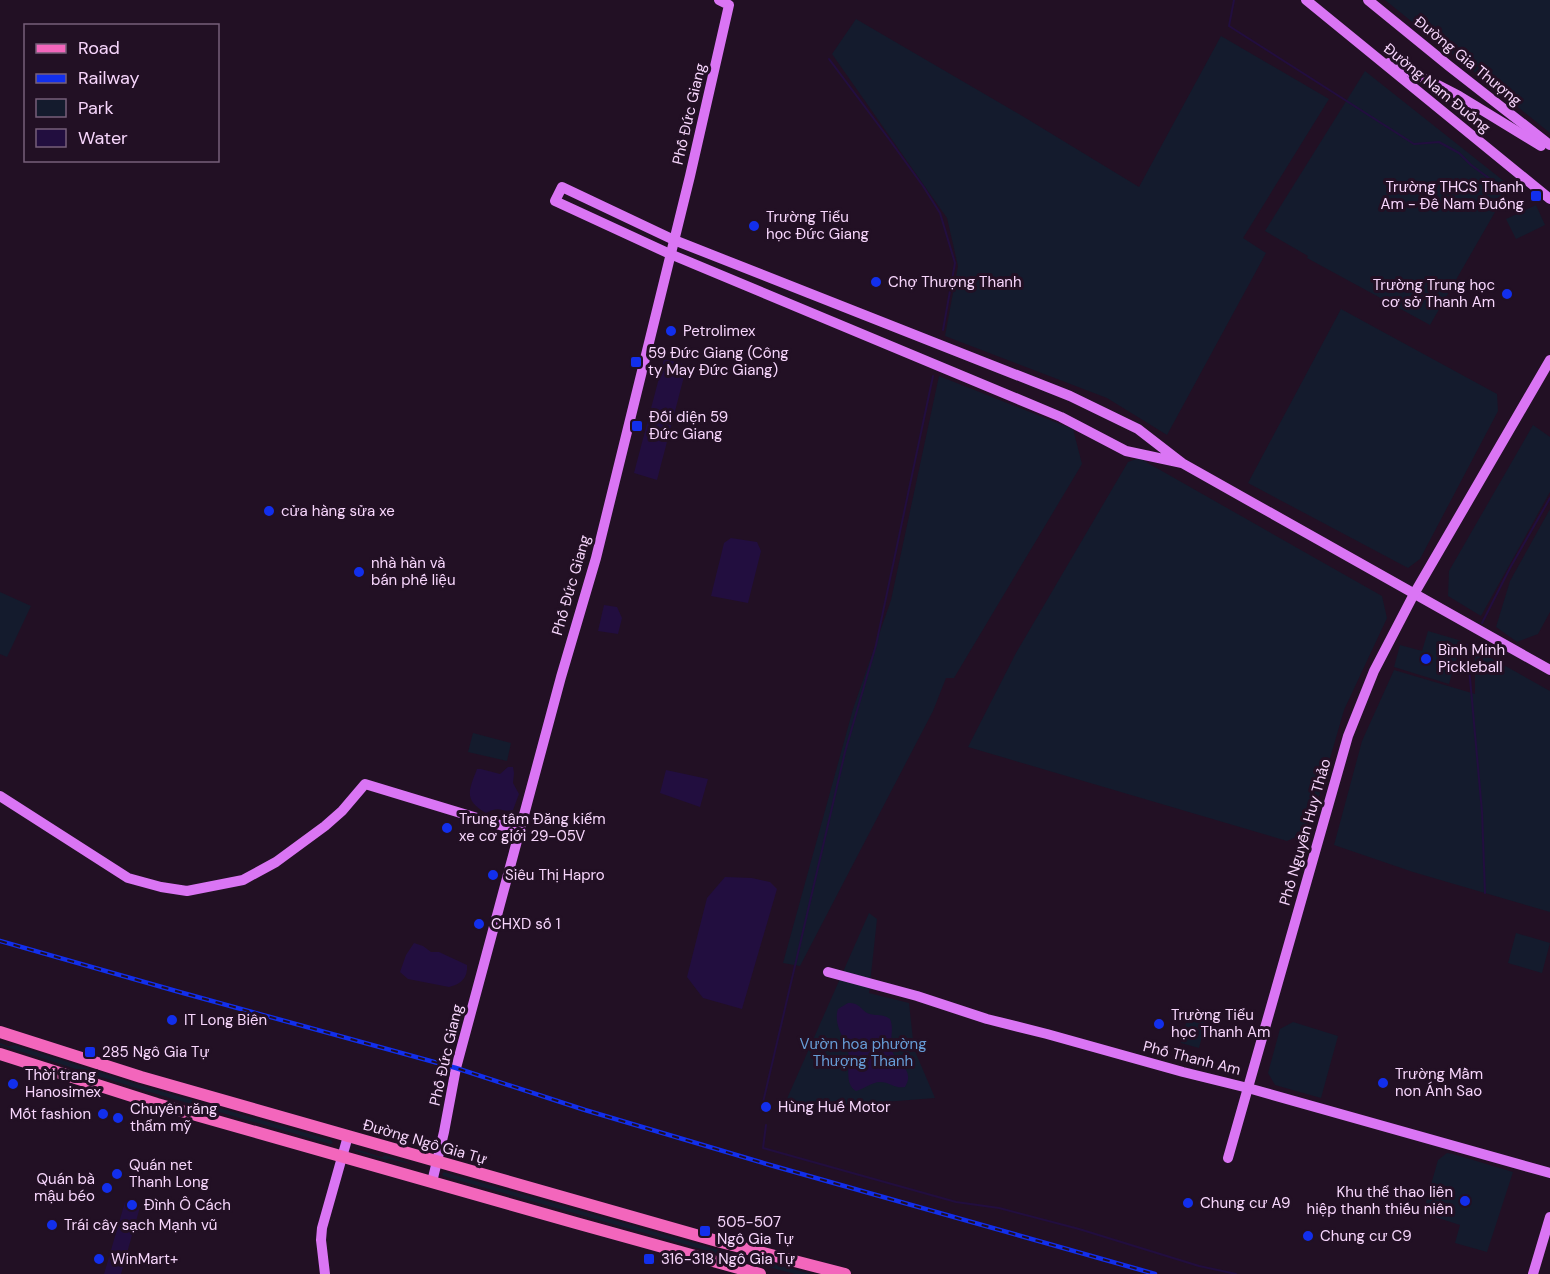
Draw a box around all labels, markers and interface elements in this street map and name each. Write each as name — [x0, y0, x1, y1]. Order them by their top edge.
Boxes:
street label: Đường Gia Thượng — [1410, 12, 1526, 110]
legend — [24, 24, 219, 162]
text: Road — [78, 36, 120, 60]
street label: Đường Nam Đuống — [1379, 39, 1495, 137]
street label: Phố Đức Giang — [668, 61, 710, 167]
text: Railway — [78, 66, 140, 90]
text: Park — [78, 96, 114, 120]
text: Water — [78, 126, 128, 150]
place label: Trường THCS Thanh Am - Đê Nam Đuống — [1380, 177, 1524, 214]
marker: Trường THCS Thanh Am - Đê Nam Đuống — [1529, 189, 1543, 203]
place label: Trường Tiểu học Đức Giang — [766, 207, 869, 244]
marker: Trường Tiểu học Đức Giang — [747, 219, 761, 233]
place label: Chợ Thượng Thanh — [888, 272, 1022, 292]
marker: Chợ Thượng Thanh — [869, 275, 883, 289]
place label: Trường Trung học cơ sở Thanh Am — [1373, 275, 1495, 312]
marker: Trường Trung học cơ sở Thanh Am — [1500, 287, 1514, 301]
place label: Petrolimex — [683, 321, 756, 341]
marker: Petrolimex — [664, 324, 678, 338]
place label: 59 Đức Giang (Công ty May Đức Giang) — [648, 343, 789, 380]
marker: 59 Đức Giang (Công ty May Đức Giang) — [629, 355, 643, 369]
place label: Đối diện 59 Đức Giang — [649, 407, 728, 444]
marker: Đối diện 59 Đức Giang — [630, 419, 644, 433]
place label: cửa hàng sửa xe — [281, 501, 395, 521]
marker: cửa hàng sửa xe — [262, 504, 276, 518]
street label: Phố Đức Giang — [547, 532, 595, 638]
place label: nhà hàn và bán phế liệu — [371, 553, 456, 590]
marker: nhà hàn và bán phế liệu — [352, 565, 366, 579]
place label: Bình Minh Pickleball — [1438, 640, 1505, 677]
marker: Bình Minh Pickleball — [1419, 652, 1433, 666]
street label: Phố Nguyễn Huy Thảo — [1274, 756, 1336, 908]
place label: Trung tâm Đăng kiểm xe cơ giới 29-05V — [459, 809, 606, 846]
marker: Trung tâm Đăng kiểm xe cơ giới 29-05V — [440, 821, 454, 835]
place label: Siêu Thị Hapro — [505, 865, 605, 885]
marker: Siêu Thị Hapro — [486, 868, 500, 882]
place label: CHXD số 1 — [491, 914, 560, 934]
marker: CHXD số 1 — [472, 917, 486, 931]
street label: Phố Đức Giang — [425, 1002, 467, 1108]
place label: Trường Tiểu học Thanh Am — [1171, 1005, 1270, 1042]
place label: IT Long Biên — [184, 1010, 267, 1030]
marker: IT Long Biên — [165, 1013, 179, 1027]
marker: Trường Tiểu học Thanh Am — [1152, 1017, 1166, 1031]
park label: Vườn hoa phường Thượng Thanh — [799, 1034, 927, 1071]
street label: Phố Thanh Am — [1141, 1036, 1243, 1080]
place label: 285 Ngô Gia Tự — [102, 1042, 210, 1062]
marker: 285 Ngô Gia Tự — [83, 1045, 97, 1059]
place label: Trường Mầm non Ánh Sao — [1395, 1064, 1483, 1101]
place label: Thời trang Hanosimex — [25, 1065, 102, 1102]
marker: Trường Mầm non Ánh Sao — [1376, 1076, 1390, 1090]
marker: Thời trang Hanosimex — [6, 1077, 20, 1091]
place label: Hùng Huế Motor — [778, 1097, 891, 1117]
place label: Chuyên răng thẩm mỹ — [130, 1099, 217, 1136]
marker: Hùng Huế Motor — [759, 1100, 773, 1114]
place label: Mốt fashion — [10, 1104, 91, 1124]
marker: Mốt fashion — [96, 1107, 110, 1121]
marker: Chuyên răng thẩm mỹ — [111, 1111, 125, 1125]
street label: Đường Ngô Gia Tự — [361, 1115, 489, 1169]
place label: Quán net Thanh Long — [129, 1155, 209, 1192]
marker: Quán net Thanh Long — [110, 1167, 124, 1181]
place label: Quán bà mậu béo — [34, 1169, 95, 1206]
marker: Quán bà mậu béo — [100, 1181, 114, 1195]
place label: Khu thể thao liên hiệp thanh thiếu niên — [1307, 1182, 1453, 1219]
place label: Chung cư A9 — [1200, 1193, 1290, 1213]
marker: Khu thể thao liên hiệp thanh thiếu niên — [1458, 1194, 1472, 1208]
place label: Đình Ô Cách — [144, 1195, 231, 1215]
marker: Chung cư A9 — [1181, 1196, 1195, 1210]
marker: Đình Ô Cách — [125, 1198, 139, 1212]
place label: 505-507 Ngô Gia Tự — [717, 1212, 794, 1249]
place label: Trái cây sạch Mạnh vũ — [64, 1215, 217, 1235]
marker: Trái cây sạch Mạnh vũ — [45, 1218, 59, 1232]
marker: 505-507 Ngô Gia Tự — [698, 1224, 712, 1238]
place label: Chung cư C9 — [1320, 1226, 1412, 1246]
marker: Chung cư C9 — [1301, 1229, 1315, 1243]
place label: WinMart+ — [111, 1249, 178, 1269]
place label: 316-318 Ngô Gia Tự — [661, 1249, 795, 1269]
marker: WinMart+ — [92, 1252, 106, 1266]
marker: 316-318 Ngô Gia Tự — [642, 1252, 656, 1266]

